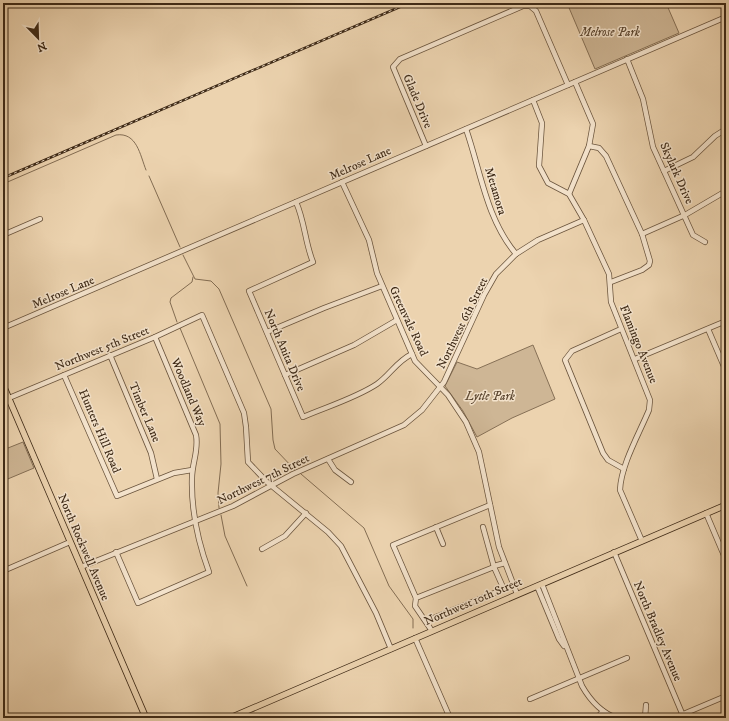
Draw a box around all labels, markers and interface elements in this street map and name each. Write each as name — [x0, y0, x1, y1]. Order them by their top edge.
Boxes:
north arrow — [18, 18, 58, 58]
park label: Melrose Park — [579, 25, 640, 40]
text: N — [35, 38, 48, 54]
street label: Glade Drive — [399, 72, 436, 131]
street label: Skylark Drive — [656, 140, 697, 206]
street label: Melrose Lane — [327, 143, 394, 184]
street label: Metamora — [481, 166, 510, 218]
street label: Melrose Lane — [30, 273, 97, 312]
street label: Northwest 6th Street — [434, 275, 491, 372]
street label: Greenvale Road — [386, 284, 431, 359]
street label: Flamingo Avenue — [616, 303, 661, 386]
street label: North Anita Drive — [260, 307, 309, 394]
street label: Northwest 5th Street — [53, 323, 152, 374]
street label: Woodland Way — [167, 355, 210, 429]
street label: Timber Lane — [125, 380, 164, 444]
street label: Hunters Hill Road — [75, 387, 124, 475]
park label: Lytle Park — [464, 389, 515, 404]
street label: Northwest 7th Street — [215, 451, 312, 508]
street label: North Rockwell Avenue — [54, 492, 113, 603]
street label: Northwest 10th Street — [422, 574, 525, 629]
street label: North Bradley Avenue — [630, 579, 685, 683]

